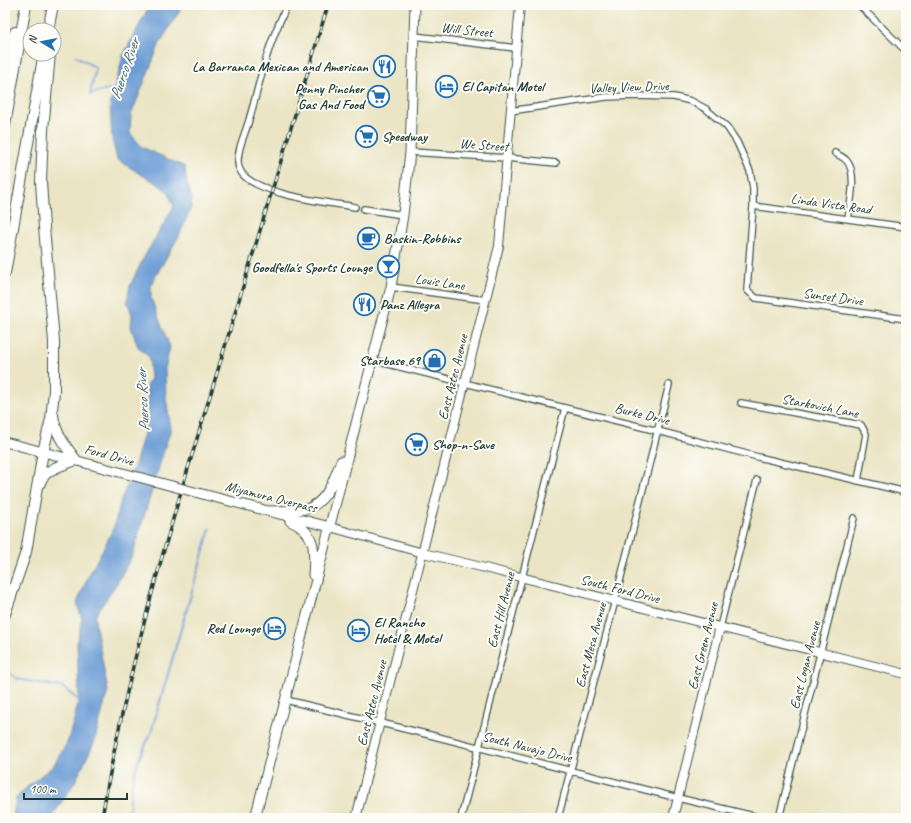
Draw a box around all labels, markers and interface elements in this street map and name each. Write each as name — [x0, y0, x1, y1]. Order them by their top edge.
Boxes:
street label: Will Street — [441, 19, 495, 41]
north arrow — [22, 22, 62, 62]
text: N — [25, 34, 40, 45]
water label: Puerco River — [106, 34, 145, 102]
restaurant icon: La Barranca Mexican and American — [371, 53, 397, 79]
place label: La Barranca Mexican and American — [192, 58, 369, 75]
hotel icon: El Capitan Motel — [434, 73, 460, 99]
street label: Valley View Drive — [589, 77, 670, 97]
place label: El Capitan Motel — [462, 78, 546, 95]
place label: Penny Pincher Gas And Food — [295, 80, 366, 113]
supermarket icon: Penny Pincher Gas And Food — [366, 83, 392, 109]
supermarket icon: Speedway — [354, 123, 380, 149]
place label: Speedway — [382, 128, 428, 145]
street label: We Street — [459, 135, 511, 155]
street label: Linda Vista Road — [790, 190, 875, 218]
cafe icon: Baskin-Robbins — [356, 225, 382, 251]
place label: Baskin-Robbins — [384, 230, 463, 247]
bar icon: Goodfella's Sports Lounge — [375, 254, 401, 280]
place label: Goodfella's Sports Lounge — [252, 259, 373, 276]
street label: Louis Lane — [414, 270, 467, 294]
street label: Sunset Drive — [802, 284, 866, 310]
restaurant icon: Panz Allegra — [351, 291, 377, 317]
place label: Panz Allegra — [380, 296, 440, 313]
street label: East Aztec Avenue — [434, 331, 472, 422]
shop icon: Starbase 69 — [422, 347, 448, 373]
place label: Starbase 69 — [359, 352, 422, 369]
water label: Puerco River — [132, 366, 154, 432]
street label: Starkovich Lane — [780, 390, 861, 422]
street label: Burke Drive — [613, 399, 672, 429]
supermarket icon: Shop-n-Save — [404, 431, 430, 457]
place label: Shop-n-Save — [432, 436, 495, 453]
street label: Ford Drive — [83, 440, 137, 470]
street label: Miyamura Overpass — [223, 477, 320, 517]
street label: East Hill Avenue — [483, 569, 519, 650]
street label: South Ford Drive — [579, 571, 663, 607]
street label: East Mesa Avenue — [572, 599, 611, 689]
street label: East Green Avenue — [684, 599, 722, 691]
place label: El Rancho Hotel & Motel — [374, 614, 443, 647]
hotel icon: Red Lounge — [262, 615, 288, 641]
hotel icon: El Rancho Hotel & Motel — [345, 617, 371, 643]
street label: East Logan Avenue — [786, 618, 824, 711]
place label: Red Lounge — [206, 620, 261, 637]
street label: East Aztec Avenue — [353, 657, 391, 748]
street label: South Navajo Drive — [480, 728, 575, 767]
scale bar — [24, 775, 127, 801]
text: 100 m — [30, 781, 57, 797]

